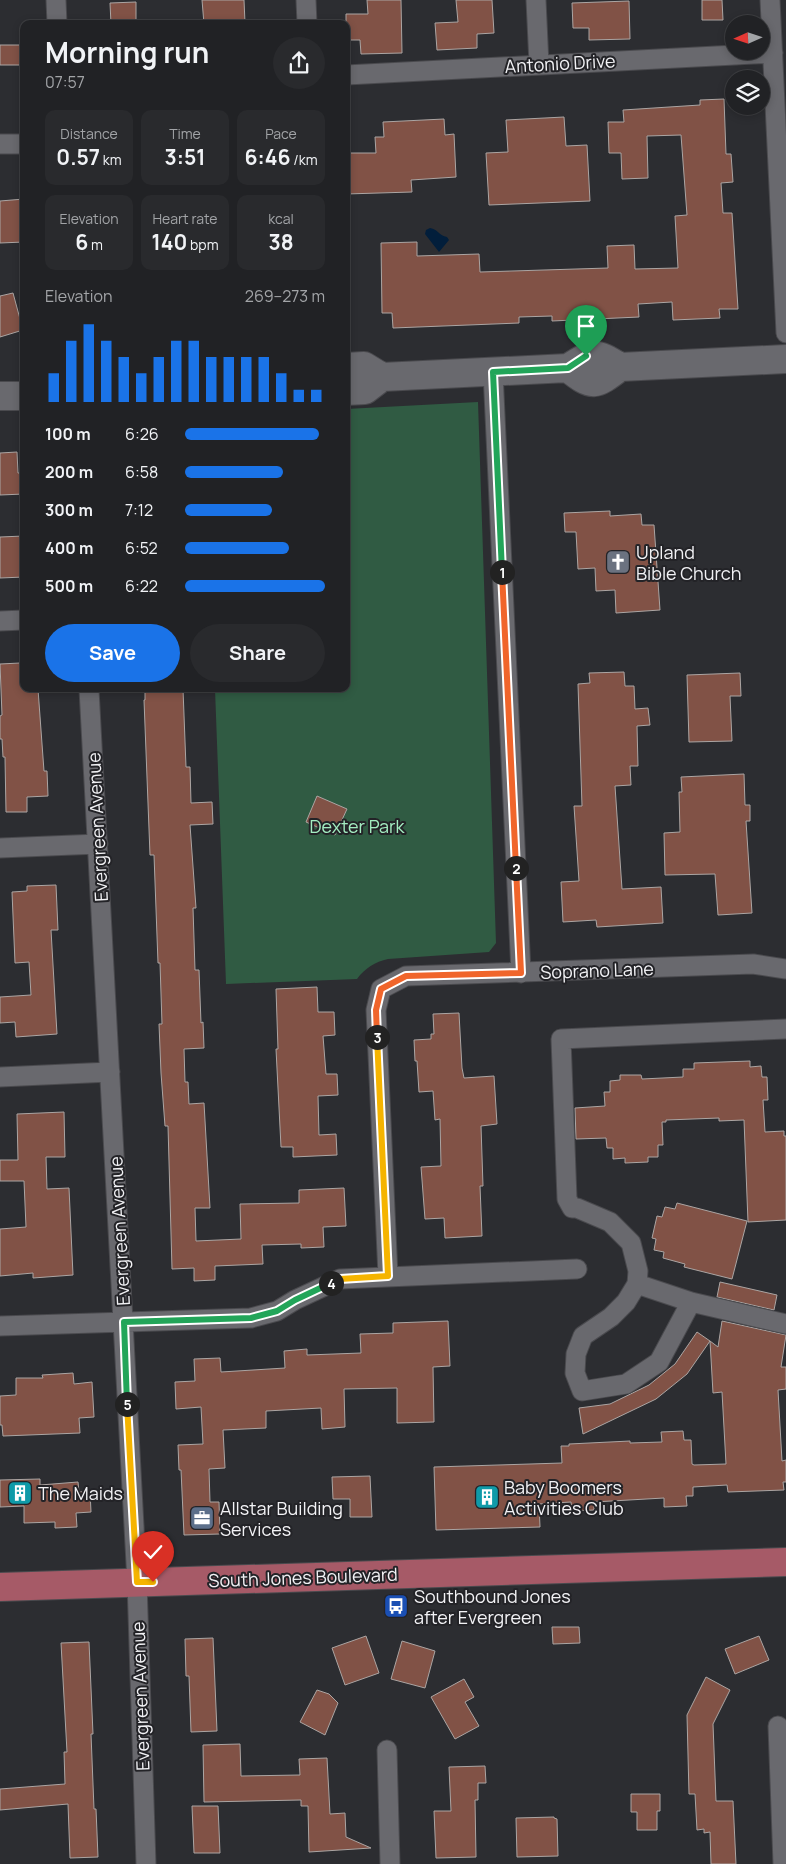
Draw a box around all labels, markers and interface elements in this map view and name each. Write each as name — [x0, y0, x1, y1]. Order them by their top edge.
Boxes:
north arrow — [725, 15, 770, 60]
map controls — [725, 15, 770, 115]
text: Morning run — [45, 33, 209, 71]
button: share — [273, 37, 325, 89]
street label: Antonio Drive — [504, 48, 616, 78]
button: layers — [725, 70, 770, 115]
text: 07:57 — [45, 71, 85, 93]
text: Distance — [60, 124, 118, 143]
text: Time — [169, 124, 201, 143]
text: Pace — [265, 124, 297, 143]
text: 0.57 — [56, 143, 100, 171]
text: 3:51 — [165, 143, 205, 171]
text: 6:46 — [244, 143, 291, 171]
text: km — [100, 150, 122, 169]
text: /km — [291, 150, 318, 169]
text: Elevation — [59, 209, 119, 228]
text: Heart rate — [153, 209, 217, 228]
text: kcal — [268, 209, 294, 228]
text: 6 — [75, 228, 88, 256]
text: 140 — [151, 228, 187, 256]
text: 38 — [268, 228, 294, 256]
text: m — [88, 235, 103, 254]
text: bpm — [187, 235, 219, 254]
text: Elevation — [45, 285, 113, 307]
text: 269–273 m — [245, 285, 325, 307]
pin — [565, 305, 607, 356]
icon: arrive — [572, 312, 600, 340]
text: 100 m — [45, 423, 91, 445]
text: 6:26 — [125, 423, 159, 445]
text: 200 m — [45, 461, 93, 483]
text: 6:58 — [125, 461, 158, 483]
text: 300 m — [45, 499, 93, 521]
text: 7:12 — [125, 499, 153, 521]
text: 400 m — [45, 537, 93, 559]
text: 6:52 — [125, 537, 158, 559]
place label: Upland Bible Church — [636, 540, 741, 585]
church icon: Upland Bible Church — [605, 549, 631, 575]
pin: 1 — [490, 560, 514, 584]
text: 1 — [499, 563, 506, 582]
text: 500 m — [45, 575, 93, 597]
text: 6:22 — [125, 575, 158, 597]
button: Save — [45, 624, 180, 682]
button: Share — [190, 624, 325, 682]
street label: Evergreen Avenue — [81, 752, 113, 902]
park label: Dexter Park — [309, 814, 406, 838]
pin: 2 — [504, 856, 528, 880]
text: 2 — [512, 859, 521, 878]
street label: Soprano Lane — [540, 956, 654, 984]
pin: 3 — [364, 1024, 390, 1050]
text: 3 — [373, 1028, 382, 1047]
street label: Evergreen Avenue — [103, 1156, 135, 1306]
pin: 4 — [318, 1270, 344, 1296]
text: 4 — [327, 1274, 336, 1293]
pin: 5 — [114, 1392, 140, 1416]
text: 5 — [123, 1395, 132, 1414]
place label: Baby Boomers Activities Club — [504, 1475, 624, 1520]
building icon: The Maids — [7, 1480, 33, 1506]
place label: The Maids — [38, 1481, 123, 1505]
building icon: Baby Boomers Activities Club — [474, 1484, 500, 1510]
place label: Allstar Building Services — [220, 1496, 343, 1541]
office icon: Allstar Building Services — [189, 1505, 215, 1531]
pin — [132, 1531, 174, 1582]
icon: check — [139, 1538, 167, 1566]
street label: South Jones Boulevard — [208, 1562, 398, 1592]
place label: Southbound Jones after Evergreen — [414, 1584, 571, 1629]
bus stop icon: Southbound Jones after Evergreen — [383, 1593, 409, 1619]
street label: Evergreen Avenue — [125, 1621, 155, 1771]

